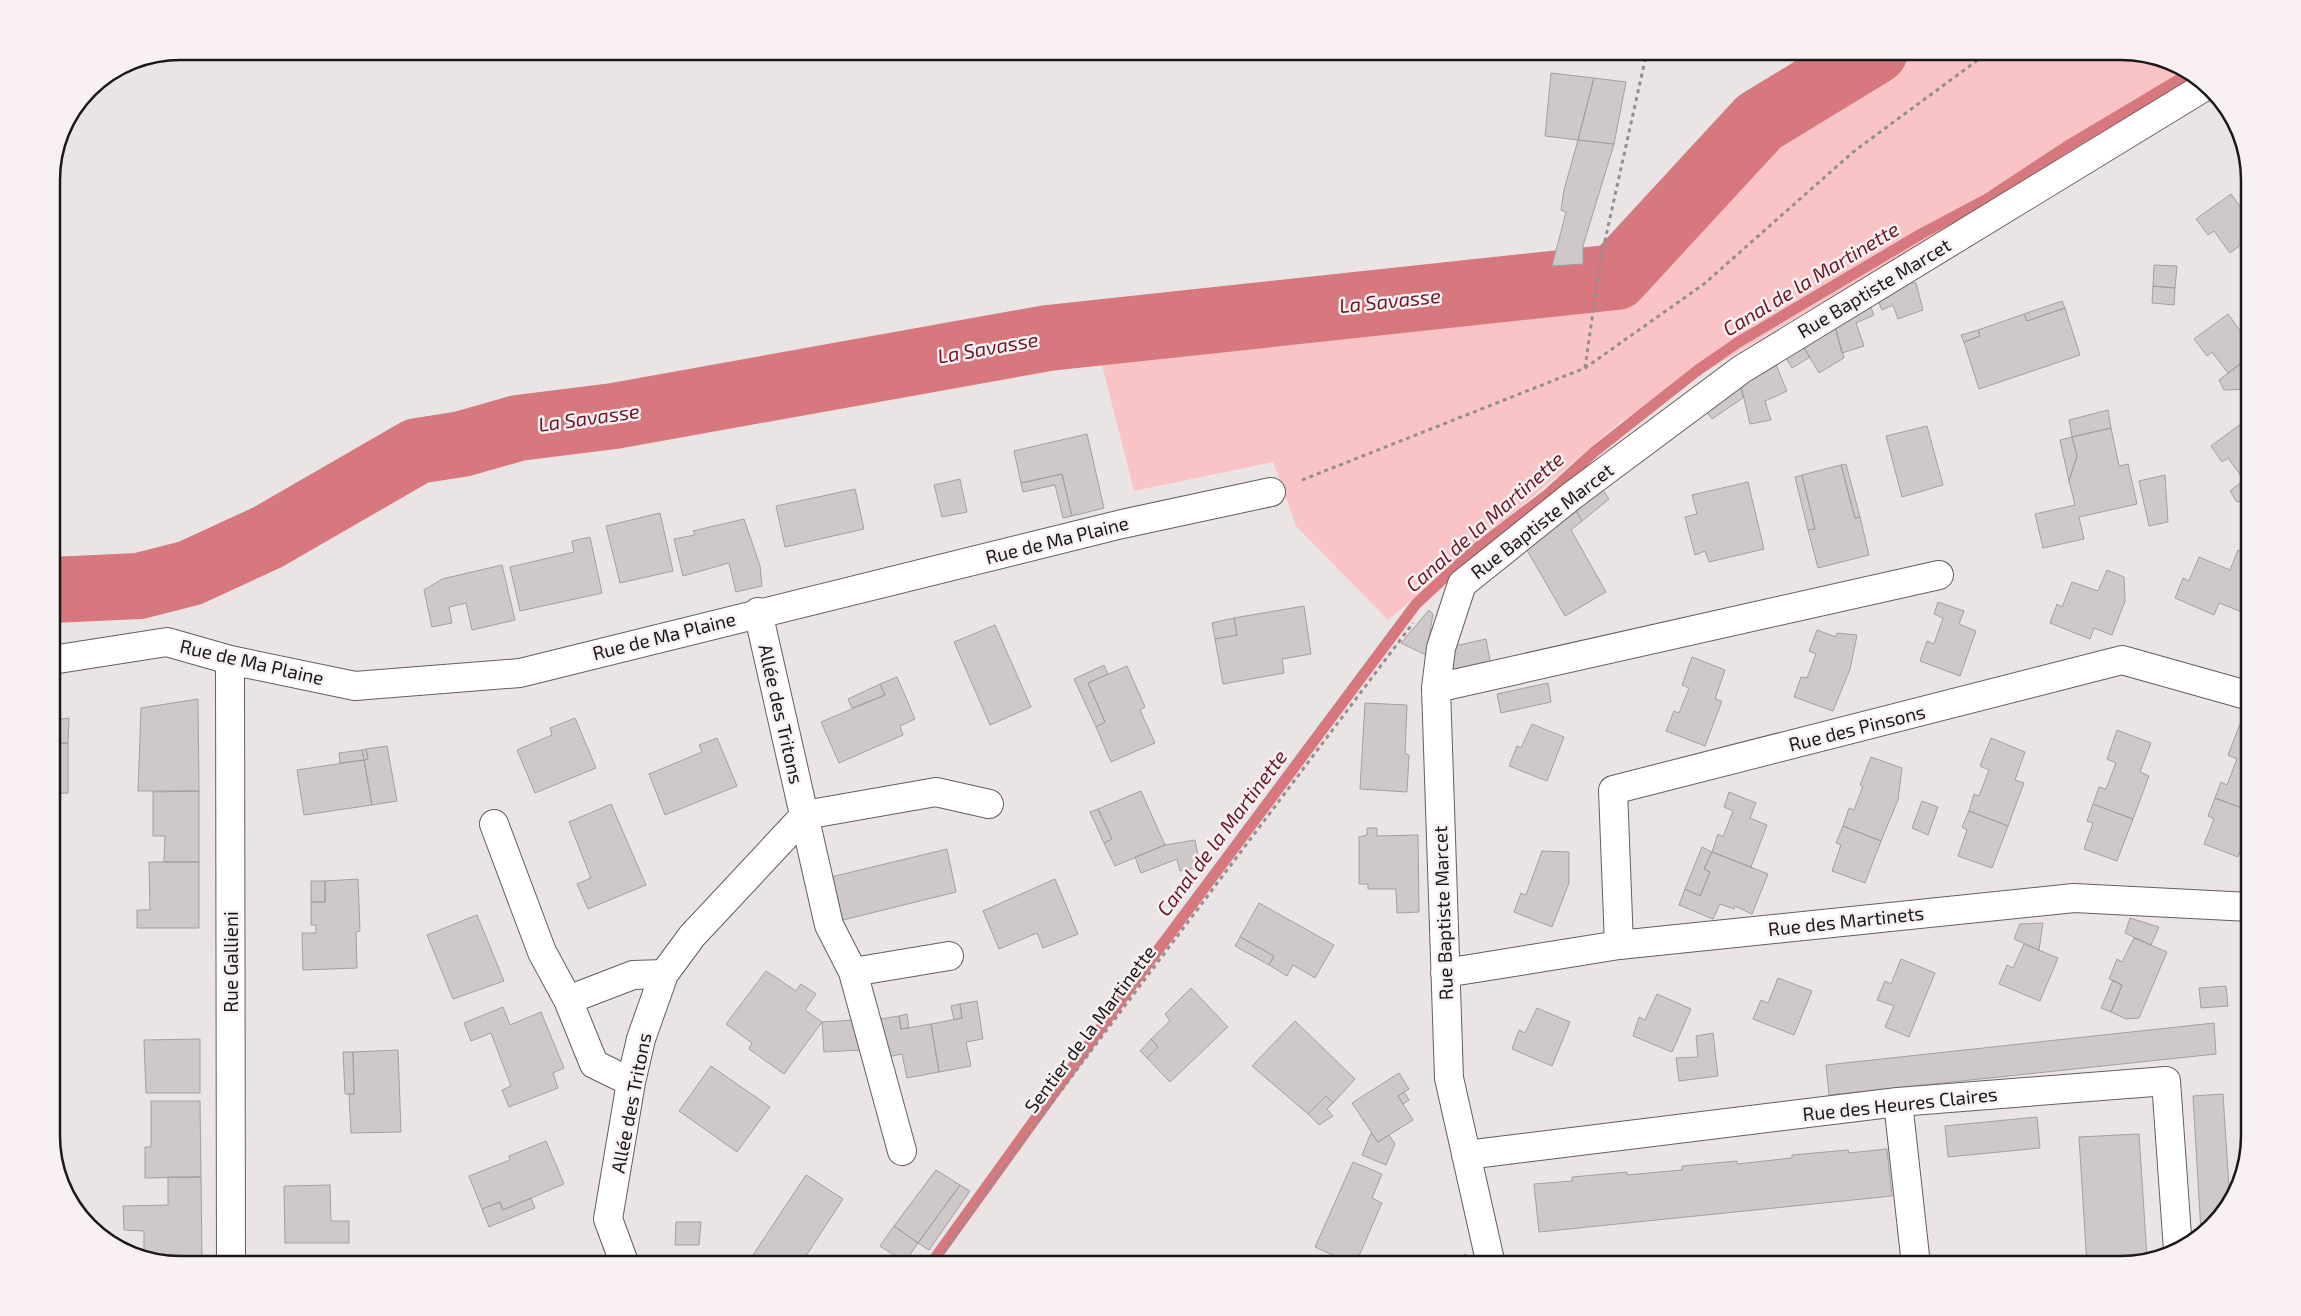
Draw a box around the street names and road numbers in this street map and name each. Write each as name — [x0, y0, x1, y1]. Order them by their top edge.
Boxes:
street label: Rue Baptiste Marcet — [1793, 233, 1954, 342]
street label: Rue Baptiste Marcet — [1466, 458, 1618, 583]
street label: Rue de Ma Plaine — [983, 511, 1131, 568]
street label: Rue de Ma Plaine — [590, 607, 738, 664]
street label: Rue de Ma Plaine — [178, 634, 326, 689]
street label: Allée des Tritons — [754, 642, 809, 786]
street label: Rue des Pinsons — [1786, 699, 1928, 756]
street label: Rue Baptiste Marcet — [1428, 825, 1457, 1001]
street label: Rue des Martinets — [1767, 901, 1925, 940]
street label: Rue Gallieni — [219, 911, 242, 1013]
street label: Sentier de la Martinette — [1019, 940, 1160, 1117]
street label: Allée des Tritons — [606, 1031, 655, 1175]
street label: Rue des Heures Claires — [1801, 1082, 1999, 1125]

